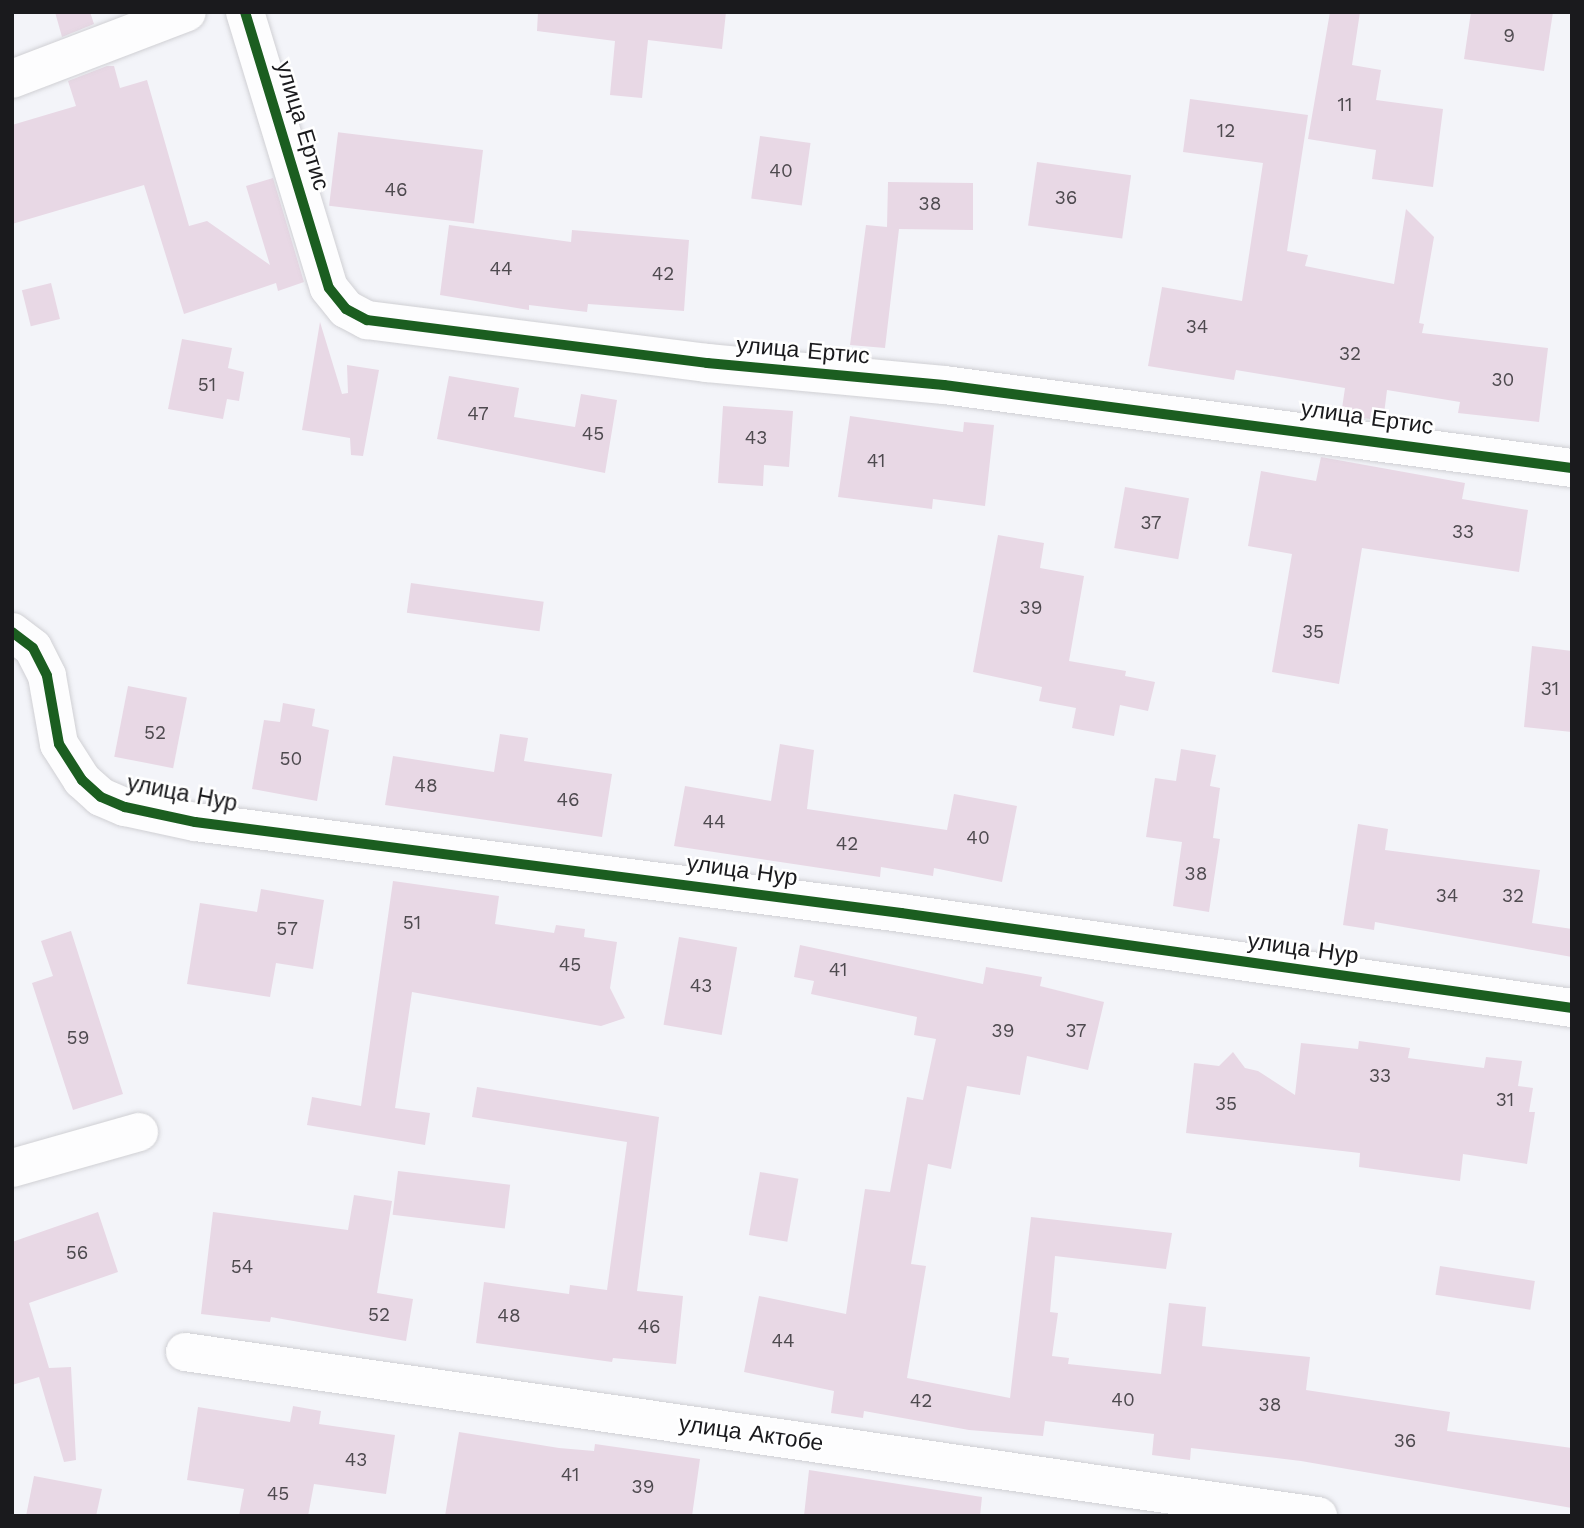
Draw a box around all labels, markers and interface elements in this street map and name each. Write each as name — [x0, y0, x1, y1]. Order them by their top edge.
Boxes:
house number: 9 — [1503, 25, 1515, 47]
street label: улица Ертис — [269, 58, 335, 194]
house number: 11 — [1338, 94, 1352, 116]
house number: 12 — [1217, 120, 1235, 142]
house number: 40 — [769, 160, 793, 182]
house number: 46 — [384, 179, 408, 201]
house number: 36 — [1055, 187, 1077, 209]
house number: 38 — [919, 193, 941, 215]
house number: 44 — [489, 258, 513, 280]
house number: 42 — [652, 263, 674, 285]
house number: 34 — [1186, 316, 1208, 338]
street label: улица Ертис — [735, 331, 871, 371]
house number: 32 — [1339, 343, 1361, 365]
house number: 30 — [1492, 369, 1514, 391]
house number: 51 — [198, 374, 216, 396]
street label: улица Ертис — [1299, 395, 1435, 441]
house number: 47 — [467, 403, 489, 425]
house number: 45 — [582, 423, 604, 445]
house number: 43 — [745, 427, 767, 449]
house number: 41 — [867, 450, 885, 472]
house number: 37 — [1141, 512, 1161, 534]
house number: 33 — [1452, 521, 1474, 543]
house number: 39 — [1020, 597, 1042, 619]
house number: 35 — [1302, 621, 1324, 643]
house number: 31 — [1541, 678, 1559, 700]
house number: 52 — [144, 722, 166, 744]
house number: 50 — [280, 748, 302, 770]
street label: улица Нур — [125, 770, 239, 818]
house number: 48 — [414, 775, 438, 797]
house number: 46 — [556, 789, 580, 811]
house number: 44 — [702, 811, 726, 833]
house number: 40 — [966, 827, 990, 849]
house number: 42 — [836, 833, 858, 855]
street label: улица Нур — [685, 850, 799, 892]
house number: 38 — [1185, 863, 1207, 885]
house number: 34 — [1436, 885, 1458, 907]
house number: 32 — [1502, 885, 1524, 907]
house number: 51 — [403, 912, 421, 934]
house number: 57 — [276, 918, 298, 940]
street label: улица Нур — [1246, 928, 1360, 970]
house number: 45 — [559, 954, 581, 976]
house number: 41 — [829, 959, 847, 981]
house number: 43 — [690, 975, 712, 997]
house number: 39 — [992, 1020, 1014, 1042]
house number: 37 — [1066, 1020, 1086, 1042]
house number: 59 — [67, 1027, 89, 1049]
house number: 33 — [1369, 1065, 1391, 1087]
house number: 31 — [1496, 1089, 1514, 1111]
house number: 35 — [1215, 1093, 1237, 1115]
house number: 56 — [66, 1242, 88, 1264]
house number: 54 — [231, 1256, 253, 1278]
house number: 52 — [368, 1304, 390, 1326]
house number: 48 — [497, 1305, 521, 1327]
house number: 46 — [637, 1316, 661, 1338]
house number: 44 — [771, 1330, 795, 1352]
house number: 40 — [1111, 1389, 1135, 1411]
house number: 42 — [910, 1390, 932, 1412]
house number: 38 — [1259, 1394, 1281, 1416]
street label: улица Актобе — [677, 1410, 825, 1458]
house number: 36 — [1394, 1430, 1416, 1452]
house number: 43 — [345, 1449, 367, 1471]
house number: 41 — [561, 1464, 579, 1486]
house number: 39 — [632, 1476, 654, 1498]
house number: 45 — [267, 1483, 289, 1505]

